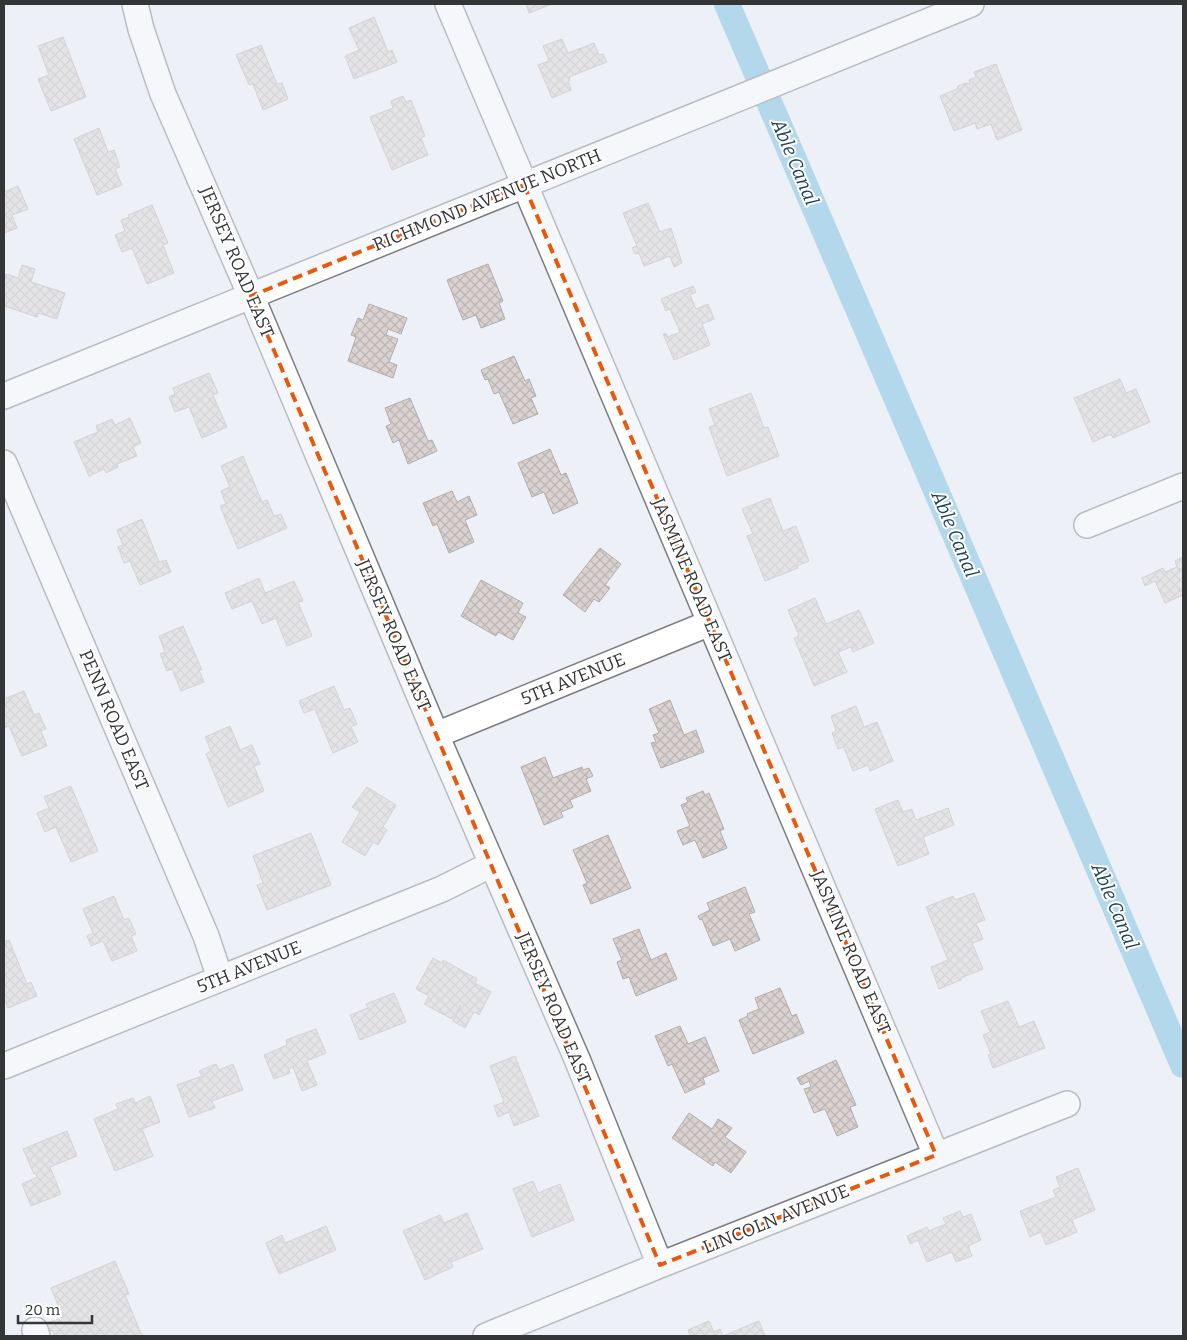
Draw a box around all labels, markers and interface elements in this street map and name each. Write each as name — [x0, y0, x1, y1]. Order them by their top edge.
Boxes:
water label: Able Canal — [766, 114, 823, 209]
street label: RICHMOND AVENUE NORTH — [370, 144, 604, 256]
street label: JERSEY ROAD EAST — [195, 182, 279, 342]
water label: Able Canal — [926, 486, 983, 581]
street label: JASMINE ROAD EAST — [647, 494, 737, 666]
street label: JERSEY ROAD EAST — [352, 555, 436, 715]
street label: PENN ROAD EAST — [74, 646, 154, 794]
street label: 5TH AVENUE — [518, 648, 628, 710]
water label: Able Canal — [1086, 858, 1143, 953]
street label: JASMINE ROAD EAST — [806, 866, 896, 1038]
street label: JERSEY ROAD EAST — [512, 928, 596, 1088]
street label: 5TH AVENUE — [194, 936, 304, 998]
street label: LINCOLN AVENUE — [700, 1180, 852, 1258]
scale bar — [18, 1292, 91, 1324]
text: 20 m — [25, 1301, 61, 1319]

